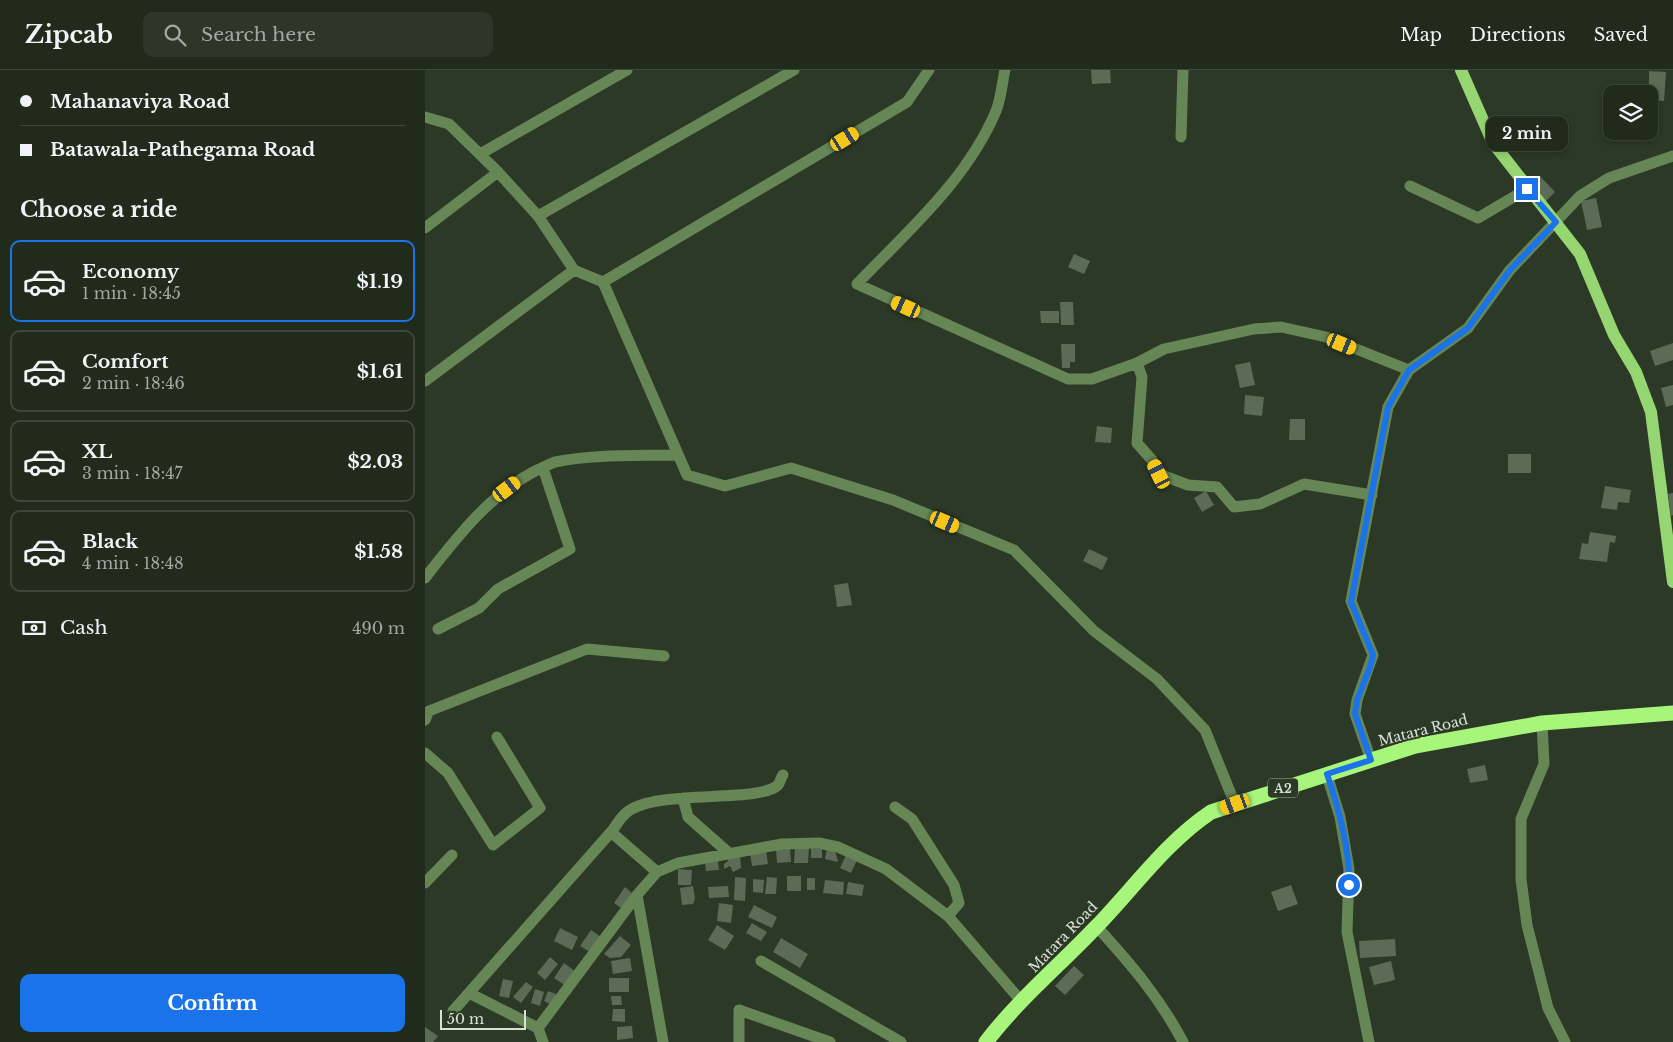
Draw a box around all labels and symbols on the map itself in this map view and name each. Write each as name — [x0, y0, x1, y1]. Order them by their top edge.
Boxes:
callout: 2 min — [1486, 116, 1568, 152]
car — [828, 125, 861, 153]
route end — [1516, 178, 1538, 200]
car — [889, 294, 922, 320]
car — [1325, 331, 1358, 357]
car — [1145, 457, 1172, 491]
car — [490, 474, 523, 504]
car — [928, 509, 961, 535]
street label: Matara Road — [1376, 710, 1470, 750]
road number: A2 — [1268, 778, 1298, 798]
car — [1218, 792, 1251, 816]
route start — [1338, 874, 1360, 896]
street label: Matara Road — [1025, 897, 1102, 976]
scale bar — [440, 1007, 526, 1030]

